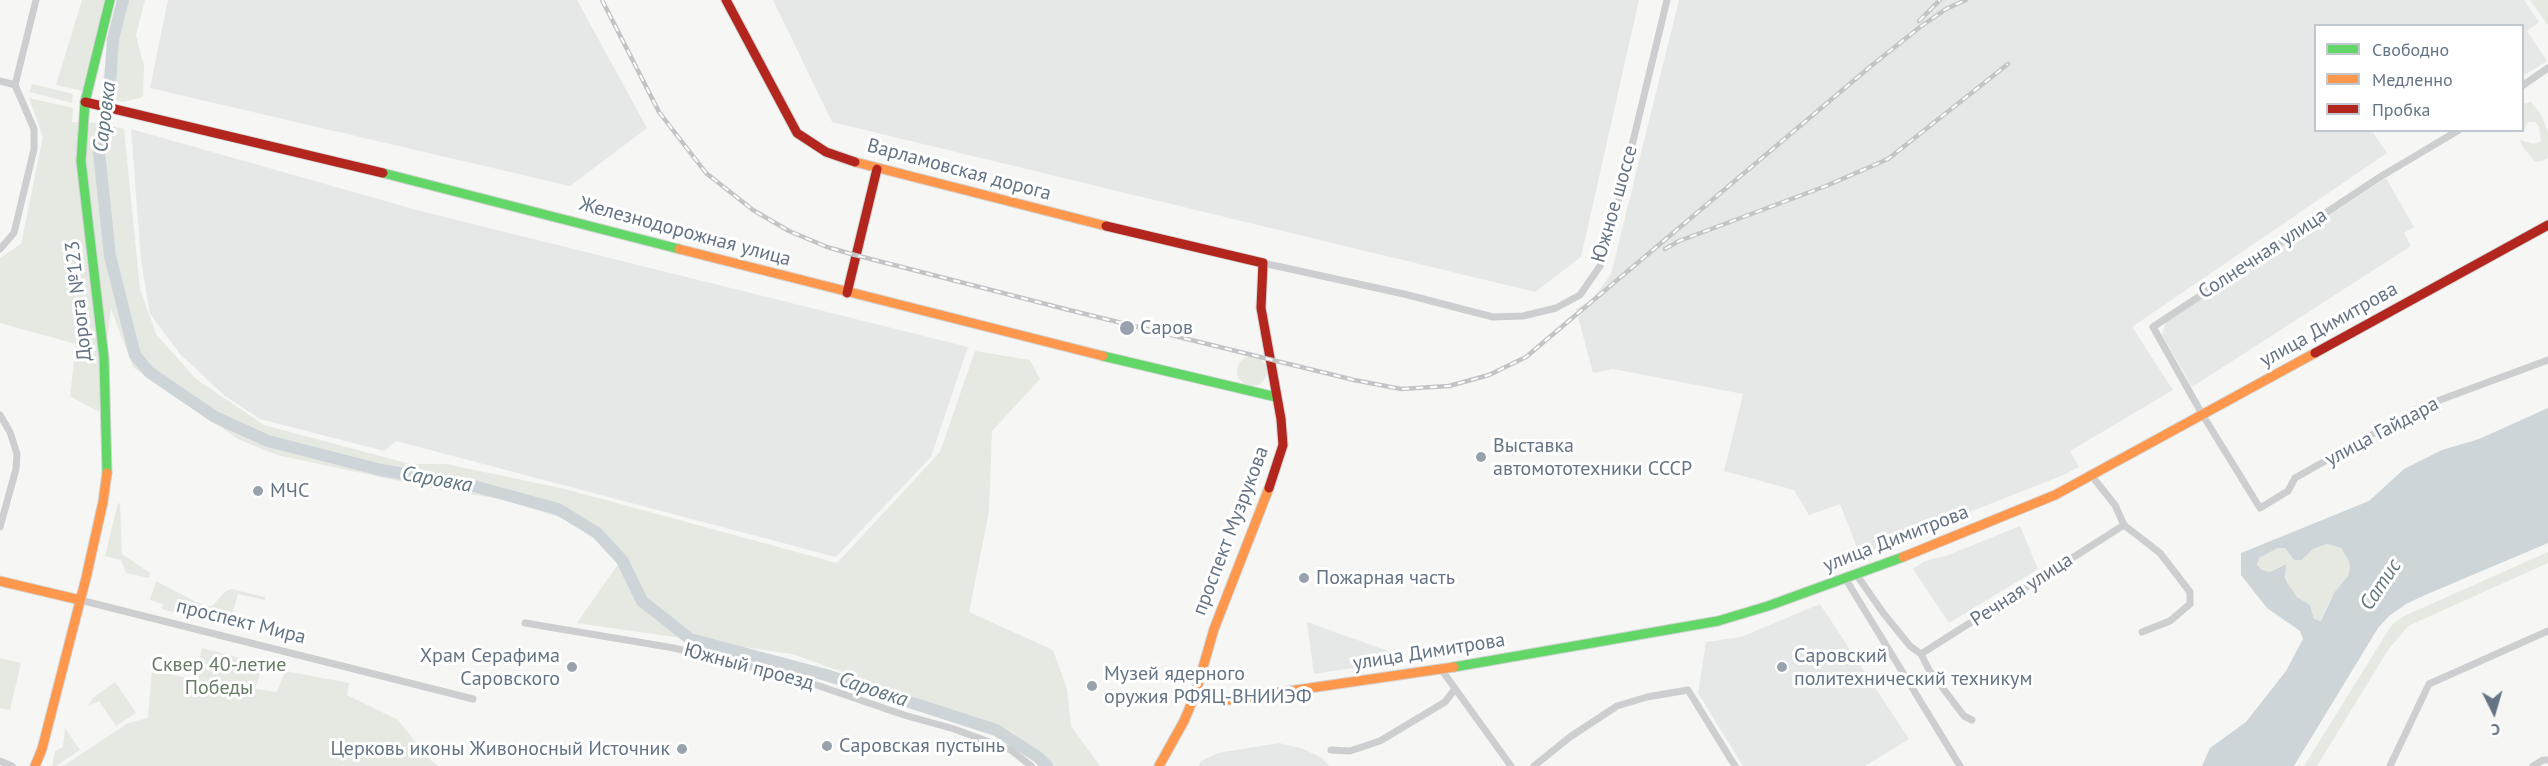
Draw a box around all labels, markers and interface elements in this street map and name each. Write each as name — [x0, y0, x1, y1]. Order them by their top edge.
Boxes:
legend — [2314, 24, 2524, 132]
text: Свободно — [2372, 38, 2449, 61]
text: Медленно — [2372, 68, 2453, 91]
water label: Саровка — [88, 80, 122, 154]
text: Пробка — [2372, 98, 2430, 121]
street label: Варламовская дорога — [864, 134, 1054, 206]
street label: Южное шоссе — [1587, 143, 1643, 265]
street label: Железнодорожная улица — [577, 192, 793, 272]
street label: Солнечная улица — [2194, 203, 2332, 305]
street label: Дорога №123 — [61, 240, 97, 362]
street label: улица Димитрова — [2256, 277, 2402, 373]
place label: Саров — [1140, 316, 1193, 340]
marker: Саров — [1118, 319, 1136, 337]
street label: улица Гайдара — [2321, 392, 2443, 472]
place label: Выставка автомототехники СССР — [1493, 434, 1692, 481]
street label: проспект Музрукова — [1188, 443, 1274, 619]
marker: Выставка автомототехники СССР — [1474, 450, 1488, 464]
water label: Саровка — [400, 461, 474, 499]
place label: МЧС — [270, 479, 309, 503]
marker: МЧС — [251, 484, 265, 498]
street label: улица Димитрова — [1820, 500, 1972, 578]
street label: Речная улица — [1966, 548, 2078, 632]
water label: Сатис — [2355, 555, 2407, 615]
place label: Пожарная часть — [1316, 566, 1455, 590]
marker: Пожарная часть — [1297, 571, 1311, 585]
street label: проспект Мира — [174, 594, 308, 650]
street label: улица Димитрова — [1351, 628, 1507, 676]
street label: Южный проезд — [681, 638, 817, 696]
place label: Храм Серафима Саровского — [420, 644, 560, 691]
place label: Саровский политехнический техникум — [1794, 644, 2032, 691]
park label: Сквер 40-летие Победы — [152, 653, 286, 700]
marker: Храм Серафима Саровского — [565, 660, 579, 674]
marker: Саровский политехнический техникум — [1775, 660, 1789, 674]
place label: Музей ядерного оружия РФЯЦ-ВНИИЭФ — [1104, 662, 1311, 709]
water label: Саровка — [835, 667, 911, 713]
marker: Музей ядерного оружия РФЯЦ-ВНИИЭФ — [1085, 679, 1099, 693]
north arrow — [2464, 682, 2524, 742]
text: С — [2490, 720, 2501, 740]
place label: Саровская пустынь — [839, 734, 1005, 758]
place label: Церковь иконы Живоносный Источник — [330, 737, 670, 761]
marker: Саровская пустынь — [820, 739, 834, 753]
marker: Церковь иконы Живоносный Источник — [675, 742, 689, 756]

